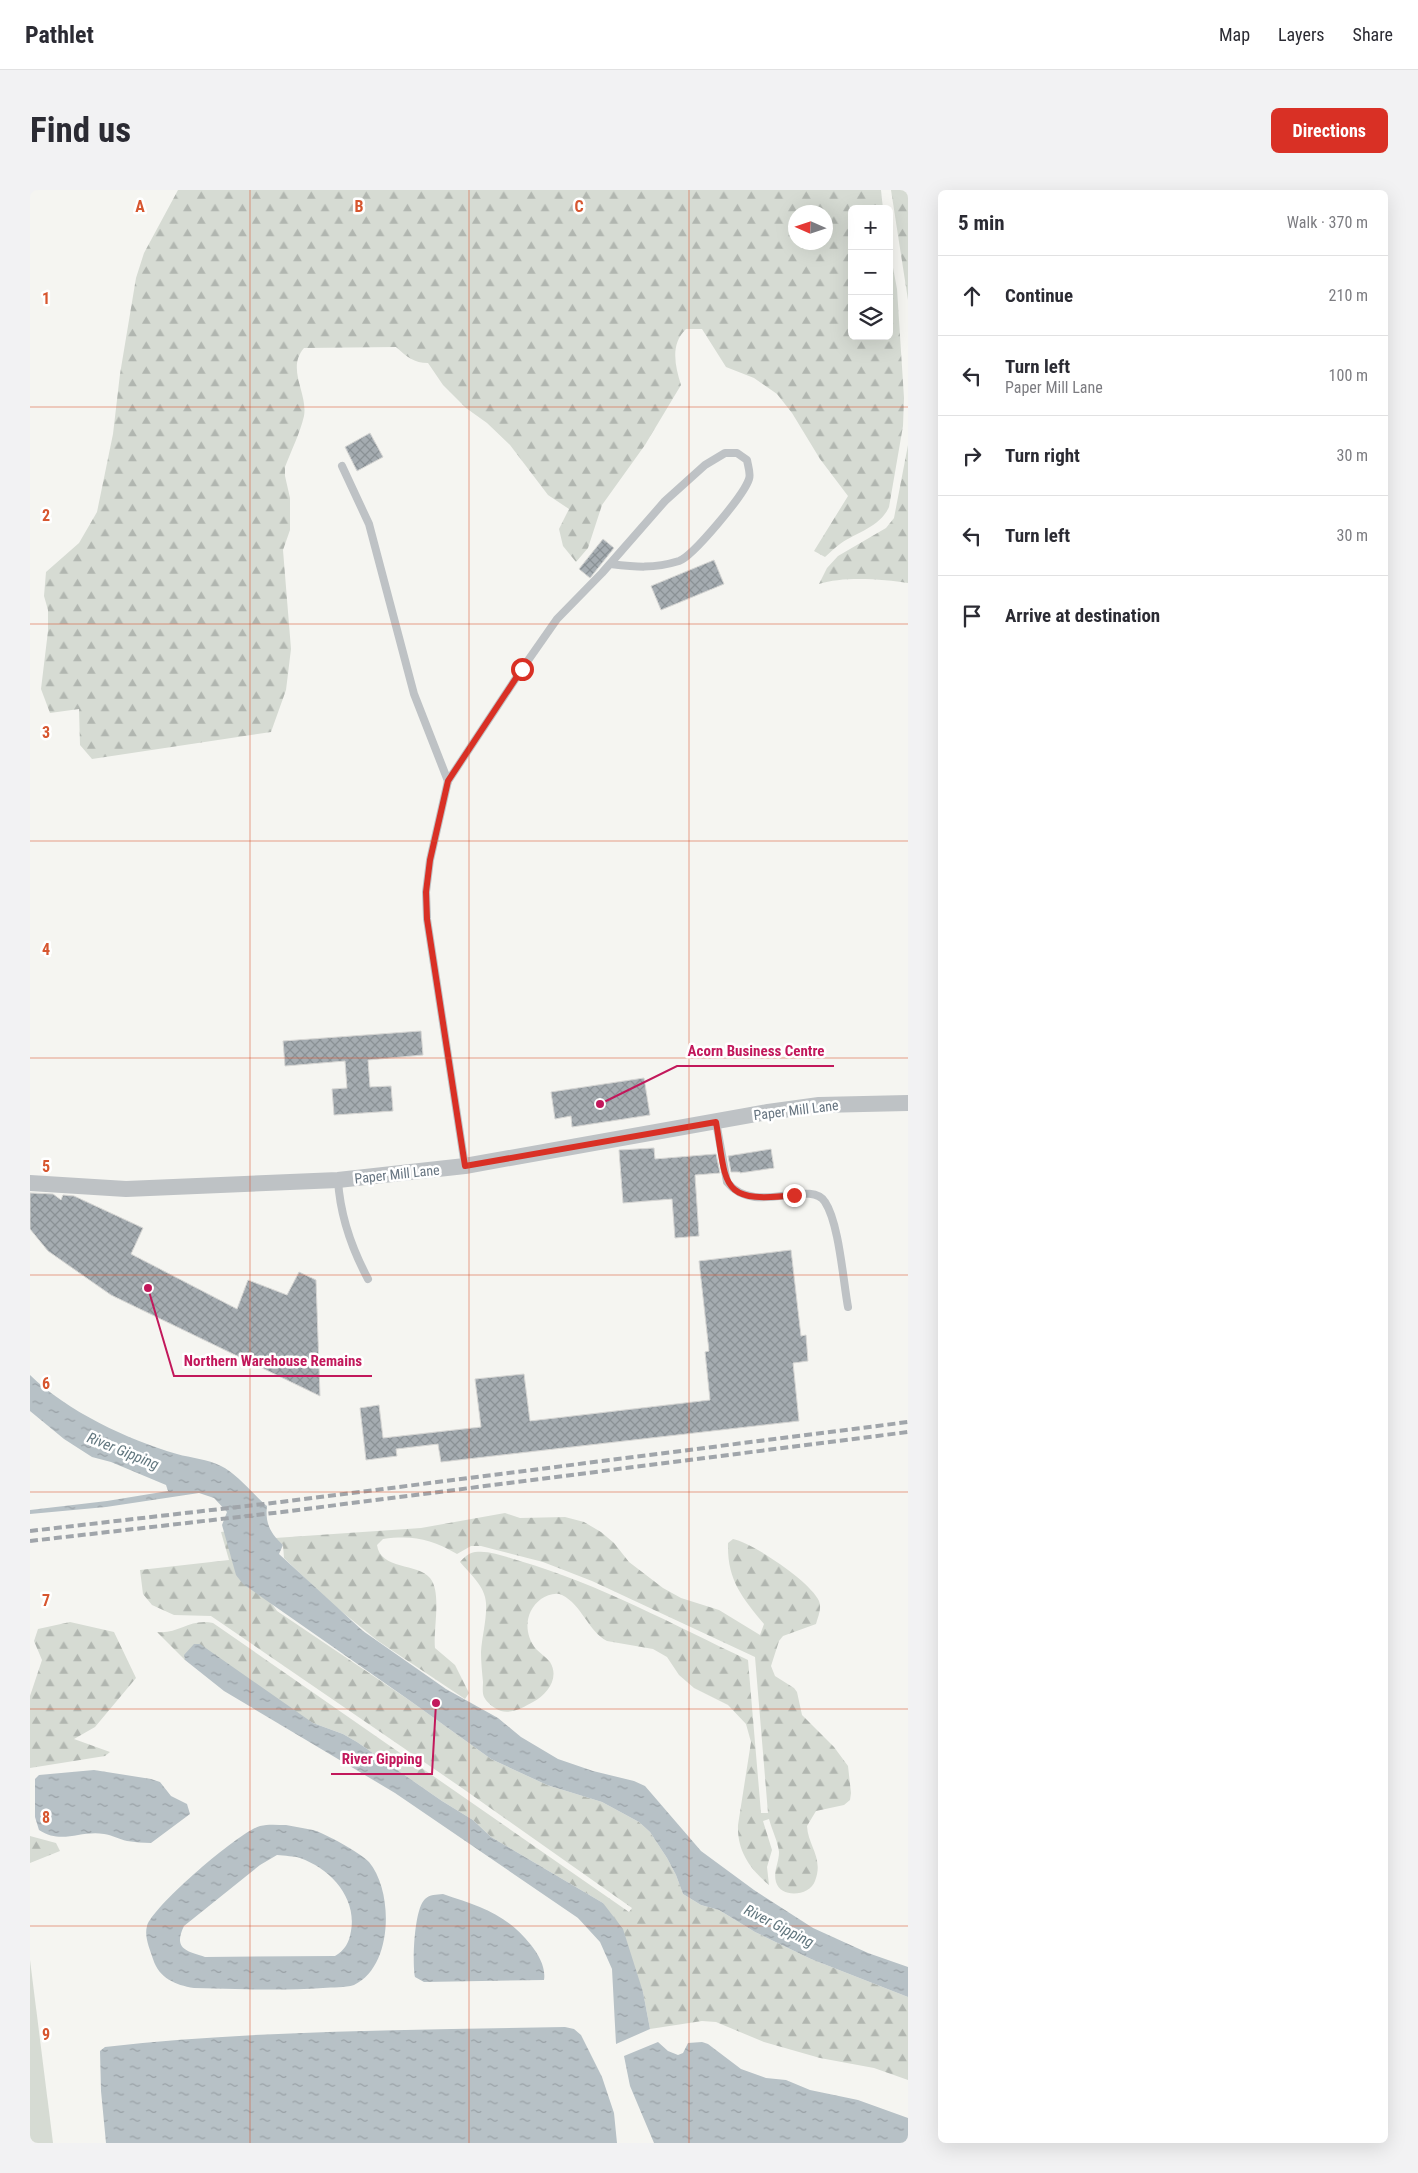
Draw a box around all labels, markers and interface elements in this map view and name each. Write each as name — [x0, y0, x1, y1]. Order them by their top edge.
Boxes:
text: Pathlet — [25, 21, 94, 49]
text: Map — [1219, 24, 1250, 45]
text: Layers — [1278, 24, 1325, 45]
text: Share — [1353, 24, 1393, 45]
button: Directions — [1271, 108, 1388, 153]
text: Find us — [30, 110, 131, 151]
text: A — [135, 197, 145, 216]
text: B — [355, 197, 364, 216]
text: C — [574, 197, 584, 216]
north arrow — [788, 205, 833, 250]
map controls — [848, 205, 893, 340]
button: + — [848, 205, 893, 250]
text: 5 min — [958, 211, 1005, 235]
text: Walk · 370 m — [1287, 213, 1368, 232]
button: − — [848, 250, 893, 295]
icon: ahead — [958, 282, 986, 310]
text: Continue — [1005, 284, 1073, 307]
text: 210 m — [1329, 286, 1368, 305]
text: 1 — [42, 289, 50, 308]
button: layers — [848, 295, 893, 340]
text: Turn left — [1005, 355, 1070, 378]
icon: left — [958, 362, 986, 390]
text: 100 m — [1329, 366, 1368, 385]
text: Paper Mill Lane — [1005, 378, 1103, 397]
icon: right — [958, 442, 986, 470]
text: Turn right — [1005, 444, 1080, 467]
text: 30 m — [1336, 446, 1368, 465]
text: 2 — [42, 506, 50, 525]
icon: left — [958, 522, 986, 550]
text: Turn left — [1005, 524, 1070, 547]
text: 30 m — [1336, 526, 1368, 545]
icon: arrive — [958, 602, 986, 630]
text: Arrive at destination — [1005, 604, 1160, 627]
route start — [511, 658, 534, 681]
text: 3 — [42, 723, 50, 742]
text: 4 — [42, 940, 50, 959]
callout: Acorn Business Centre — [677, 1036, 834, 1066]
text: Acorn Business Centre — [688, 1042, 824, 1060]
street label: Paper Mill Lane — [753, 1097, 840, 1123]
text: 5 — [42, 1157, 50, 1176]
street label: Paper Mill Lane — [354, 1162, 441, 1186]
route end — [783, 1184, 806, 1207]
callout: Northern Warehouse Remains — [174, 1346, 372, 1376]
text: Northern Warehouse Remains — [184, 1352, 362, 1370]
text: 6 — [42, 1374, 50, 1393]
water label: River Gipping — [85, 1428, 161, 1474]
text: 7 — [42, 1591, 50, 1610]
callout: River Gipping — [331, 1744, 432, 1774]
text: River Gipping — [342, 1750, 422, 1768]
text: 8 — [42, 1808, 50, 1827]
water label: River Gipping — [741, 1901, 817, 1951]
text: 9 — [42, 2025, 50, 2044]

